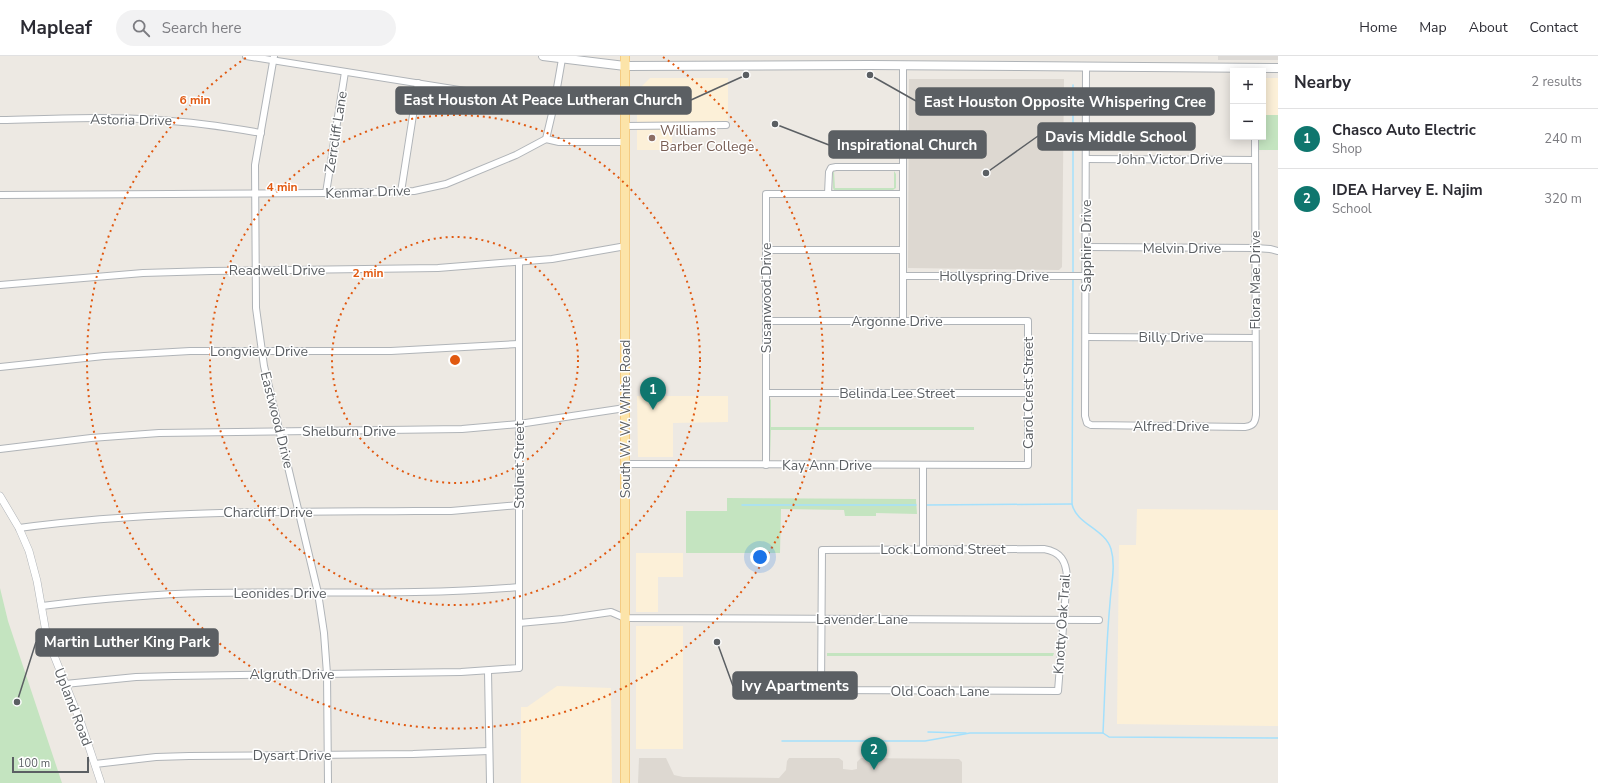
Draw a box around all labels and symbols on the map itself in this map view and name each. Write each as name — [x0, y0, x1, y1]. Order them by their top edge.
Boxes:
callout: East Houston At Peace Lutheran Church — [396, 87, 691, 114]
callout: East Houston Opposite Whispering Cree — [916, 88, 1214, 115]
street label: Zerrcliff Lane — [320, 90, 352, 174]
text: East Houston At Peace Lutheran Church — [404, 90, 682, 110]
text: 6 min — [179, 92, 211, 108]
text: East Houston Opposite Whispering Cree — [924, 92, 1206, 112]
street label: Astoria Drive — [90, 110, 172, 130]
place label: Williams Barber College — [660, 121, 754, 156]
callout: Davis Middle School — [1038, 123, 1195, 150]
text: Davis Middle School — [1045, 127, 1187, 147]
callout: Inspirational Church — [829, 131, 986, 158]
marker: Williams Barber College — [647, 133, 657, 143]
text: Inspirational Church — [837, 135, 977, 155]
street label: John Victor Drive — [1116, 150, 1223, 169]
text: 4 min — [266, 179, 298, 195]
street label: Kenmar Drive — [325, 181, 411, 203]
street label: Sapphire Drive — [1077, 200, 1096, 292]
street label: Flora Mae Drive — [1246, 230, 1265, 330]
street label: Melvin Drive — [1143, 239, 1221, 258]
street label: Susanwood Drive — [757, 243, 776, 353]
street label: Readwell Drive — [229, 261, 325, 280]
text: 2 min — [352, 265, 384, 281]
street label: Hollyspring Drive — [939, 267, 1049, 286]
street label: Argonne Drive — [851, 312, 943, 331]
street label: Billy Drive — [1139, 328, 1203, 347]
street label: Carol Crest Street — [1019, 337, 1038, 449]
street label: South W. W. White Road — [616, 340, 635, 498]
street label: Longview Drive — [210, 342, 308, 361]
centre of rings — [448, 353, 462, 367]
street label: Eastwood Drive — [256, 370, 298, 470]
pin: 1 — [640, 377, 666, 410]
street label: Belinda Lee Street — [839, 384, 955, 403]
street label: Alfred Drive — [1133, 417, 1209, 436]
street label: Stolnet Street — [510, 421, 529, 509]
street label: Shelburn Drive — [302, 422, 396, 441]
street label: Kay Ann Drive — [782, 456, 872, 475]
street label: Charcliff Drive — [223, 503, 313, 522]
street label: Lock Lomond Street — [880, 540, 1006, 559]
your location — [750, 547, 770, 567]
street label: Knotty Oak Trail — [1049, 572, 1075, 675]
street label: Leonides Drive — [233, 584, 327, 603]
street label: Lavender Lane — [816, 610, 908, 629]
callout: Martin Luther King Park — [36, 629, 218, 656]
text: Martin Luther King Park — [44, 632, 211, 652]
street label: Upland Road — [49, 665, 97, 749]
street label: Algruth Drive — [249, 665, 335, 684]
callout: Ivy Apartments — [733, 672, 857, 699]
text: Ivy Apartments — [741, 676, 849, 696]
street label: Old Coach Lane — [890, 682, 990, 701]
pin: 2 — [861, 737, 887, 770]
street label: Dysart Drive — [253, 746, 331, 765]
scale bar — [12, 755, 89, 774]

